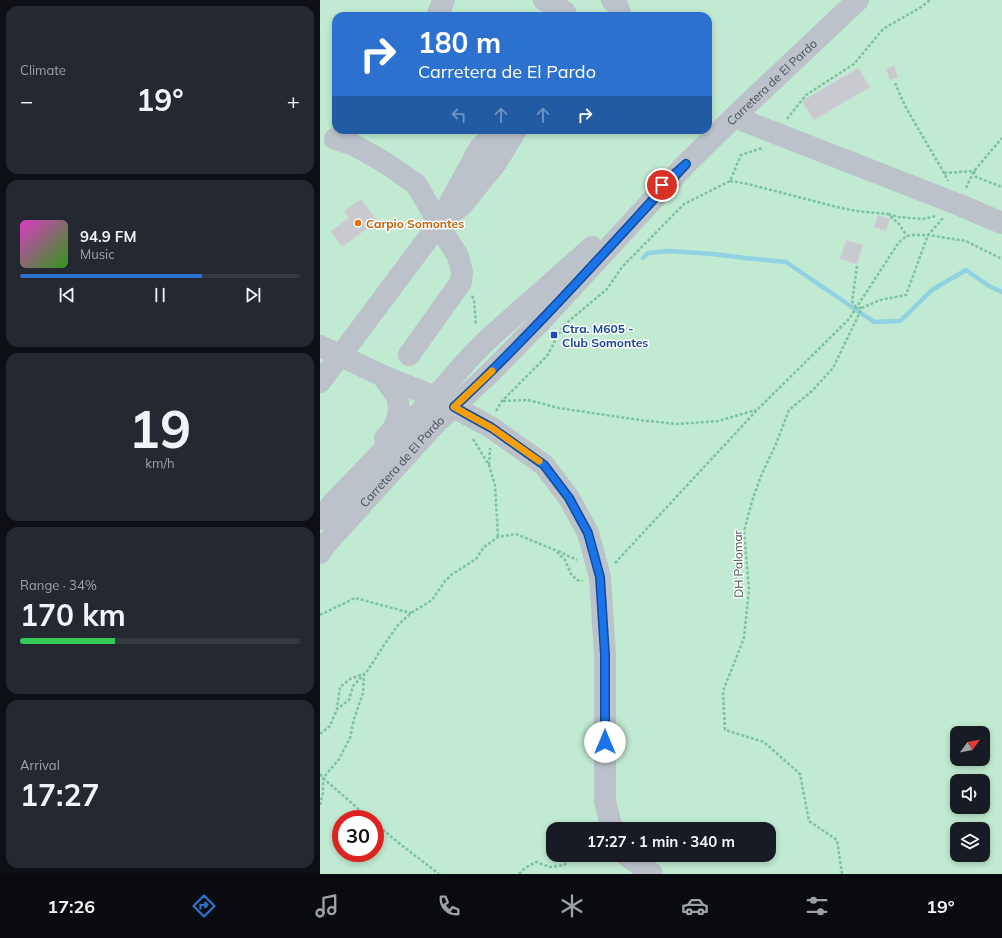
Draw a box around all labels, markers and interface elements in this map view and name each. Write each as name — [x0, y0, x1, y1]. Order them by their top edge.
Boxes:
text: 180 m — [418, 25, 501, 60]
icon: right — [352, 28, 404, 80]
street label: Carretera de El Pardo — [723, 35, 820, 128]
text: Carretera de El Pardo — [418, 60, 596, 83]
text: Climate — [20, 62, 66, 78]
text: 19° — [136, 81, 184, 119]
text: − — [20, 87, 33, 115]
text: + — [287, 87, 300, 115]
icon: left — [448, 104, 470, 126]
icon: ahead — [490, 104, 512, 126]
icon: ahead — [532, 104, 554, 126]
icon: right — [574, 104, 596, 126]
pin — [645, 168, 679, 202]
icon: arrive — [651, 174, 673, 196]
place label: Carpio Somontes — [366, 216, 464, 231]
marker: Carpio Somontes — [353, 218, 363, 228]
text: 94.9 FM — [80, 227, 136, 246]
text: Music — [80, 246, 115, 262]
icon: previous — [56, 284, 78, 306]
icon: pause — [149, 284, 171, 306]
icon: next — [242, 284, 264, 306]
place label: Ctra. M605 - Club Somontes — [562, 321, 648, 350]
marker: Ctra. M605 - Club Somontes — [549, 330, 559, 340]
text: 19 — [129, 396, 191, 461]
street label: Carretera de El Pardo — [356, 412, 447, 510]
text: km/h — [145, 455, 175, 471]
street label: DH Palomar — [730, 529, 746, 598]
text: Range · 34% — [20, 577, 97, 593]
text: 170 km — [20, 596, 126, 634]
position arrow — [584, 721, 626, 763]
north arrow — [950, 726, 990, 766]
map controls — [950, 726, 990, 862]
text: Arrival — [20, 757, 60, 773]
button: sound — [950, 774, 990, 814]
text: 17:27 — [20, 776, 99, 814]
speed limit sign: 30 — [332, 810, 384, 862]
button: layers — [950, 822, 990, 862]
text: 17:27 · 1 min · 340 m — [587, 832, 735, 851]
icon: directions — [190, 892, 218, 920]
icon: music — [313, 892, 341, 920]
icon: phone — [435, 892, 463, 920]
icon: climate — [558, 892, 586, 920]
icon: car — [681, 892, 709, 920]
icon: filters — [803, 892, 831, 920]
text: 17:26 — [47, 895, 95, 918]
text: 19° — [926, 895, 955, 918]

